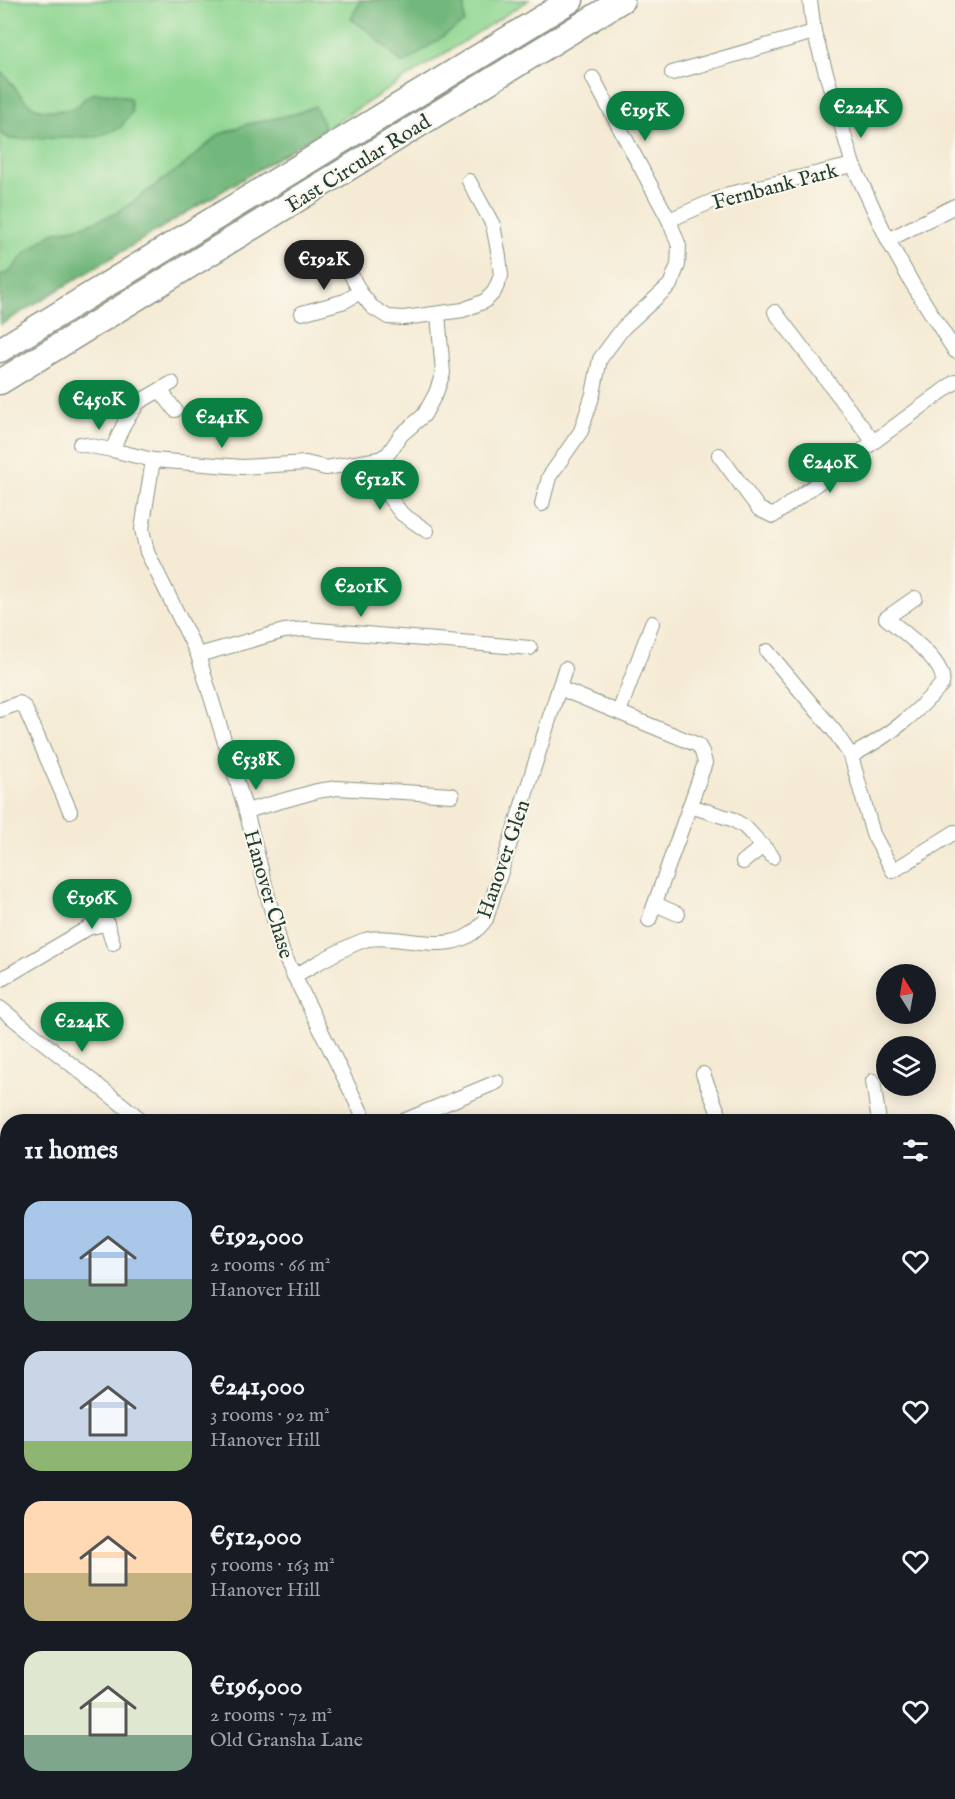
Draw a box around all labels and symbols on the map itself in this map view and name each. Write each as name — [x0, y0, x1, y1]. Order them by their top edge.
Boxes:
pin: €224K — [819, 88, 903, 139]
pin: €195K — [603, 91, 687, 142]
street label: East Circular Road — [281, 109, 437, 220]
street label: Fernbank Park — [710, 158, 842, 217]
pin: €192K — [282, 240, 366, 291]
pin: €450K — [57, 380, 141, 431]
pin: €241K — [180, 398, 264, 449]
pin: €240K — [788, 443, 872, 494]
pin: €512K — [338, 460, 422, 511]
pin: €201K — [319, 567, 403, 618]
pin: €538K — [214, 740, 298, 791]
street label: Hanover Glen — [472, 797, 537, 922]
street label: Hanover Chase — [236, 827, 299, 962]
pin: €196K — [50, 879, 134, 930]
north arrow — [876, 964, 936, 1024]
pin: €224K — [40, 1002, 124, 1053]

